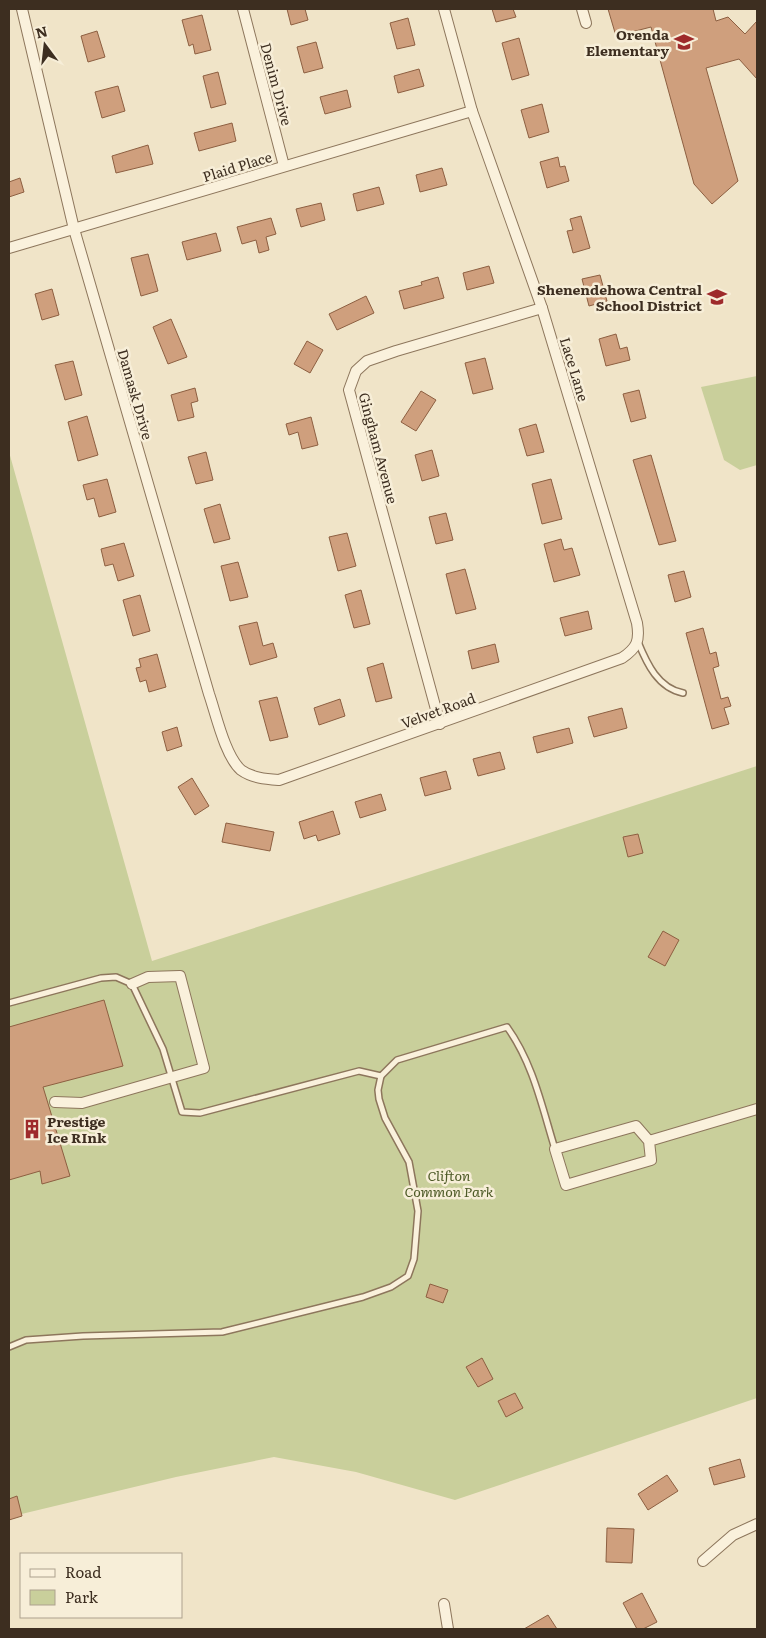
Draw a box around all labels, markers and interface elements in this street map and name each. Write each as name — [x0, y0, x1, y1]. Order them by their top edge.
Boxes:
north arrow — [20, 20, 70, 70]
text: N — [33, 20, 50, 43]
place label: Orenda Elementary — [586, 24, 670, 60]
school or university icon: Orenda Elementary — [673, 31, 695, 53]
street label: Denim Drive — [256, 40, 298, 128]
street label: Plaid Place — [200, 146, 274, 186]
place label: Shenendehowa Central School District — [537, 279, 703, 315]
school or university icon: Shenendehowa Central School District — [706, 286, 728, 308]
street label: Lace Lane — [556, 334, 594, 404]
street label: Damask Drive — [113, 346, 159, 442]
street label: Gingham Avenue — [355, 390, 403, 506]
street label: Velvet Road — [398, 687, 478, 733]
place label: Prestige Ice RInk — [47, 1111, 107, 1147]
building icon: Prestige Ice RInk — [21, 1118, 43, 1140]
park label: Clifton Common Park — [404, 1165, 494, 1201]
legend — [20, 1553, 182, 1618]
text: Road — [65, 1560, 101, 1583]
text: Park — [65, 1585, 99, 1608]

